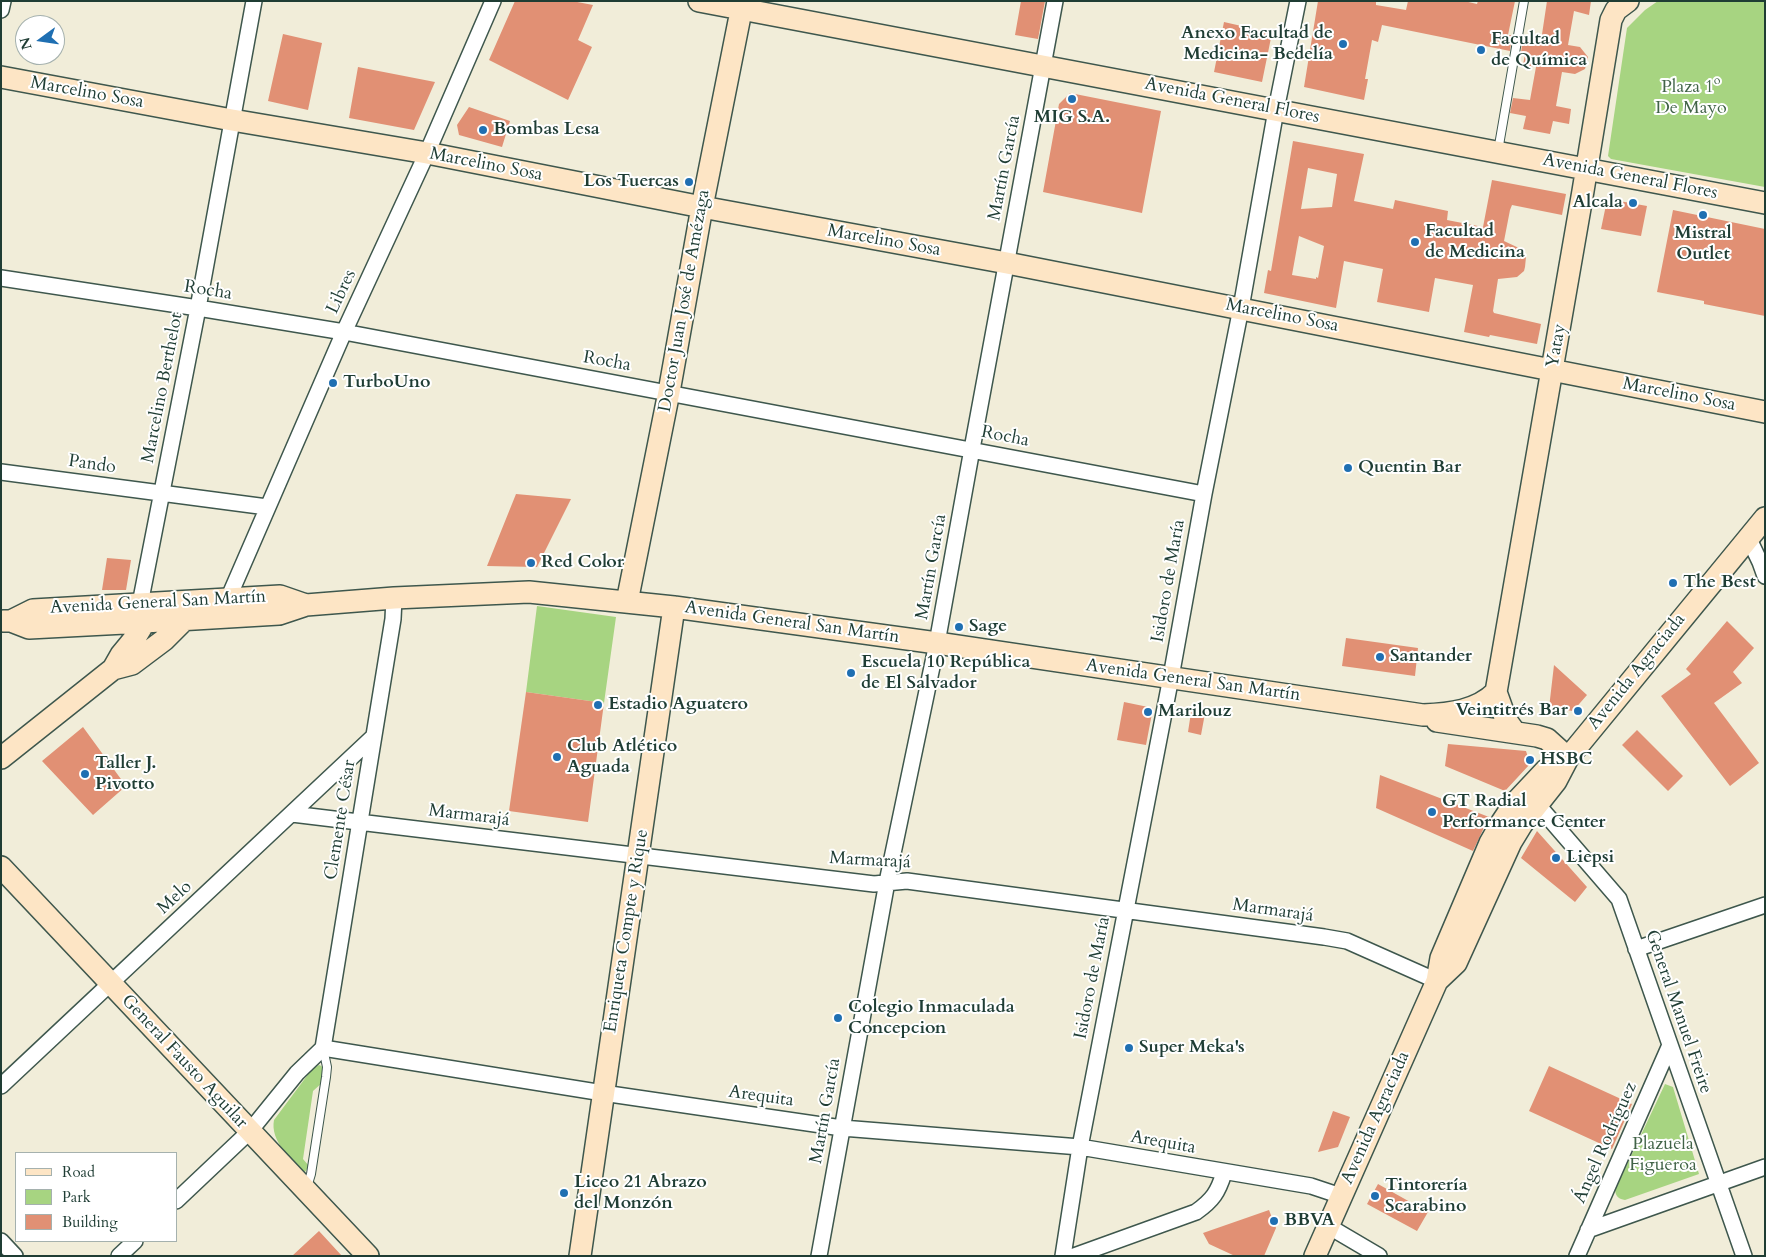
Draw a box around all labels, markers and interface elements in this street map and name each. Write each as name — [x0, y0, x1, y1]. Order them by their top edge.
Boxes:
north arrow — [15, 15, 65, 65]
place label: Anexo Facultad de Medicina- Bedelía — [1181, 23, 1333, 66]
place label: Facultad de Química — [1491, 29, 1587, 72]
text: N — [15, 35, 37, 52]
marker: Anexo Facultad de Medicina- Bedelía — [1337, 38, 1349, 50]
marker: Facultad de Química — [1475, 44, 1487, 56]
street label: Marcelino Sosa — [29, 72, 145, 114]
street label: Avenida General Flores — [1143, 73, 1321, 129]
park label: Plaza 1º De Mayo — [1655, 77, 1727, 120]
marker: MIG S.A. — [1066, 93, 1078, 105]
place label: MIG S.A. — [1034, 107, 1110, 129]
street label: Martín García — [984, 114, 1026, 222]
place label: Bombas Lesa — [493, 119, 600, 141]
marker: Bombas Lesa — [477, 124, 489, 136]
street label: Marcelino Sosa — [428, 143, 544, 187]
street label: Avenida General Flores — [1541, 149, 1719, 205]
place label: Los Tuercas — [583, 171, 679, 193]
marker: Los Tuercas — [683, 176, 695, 188]
street label: Doctor Juan José de Amézaga — [655, 188, 715, 414]
place label: Alcala — [1572, 192, 1623, 214]
marker: Alcala — [1627, 197, 1639, 209]
marker: Mistral Outlet — [1697, 209, 1709, 221]
street label: Marcelino Sosa — [826, 220, 942, 262]
place label: Facultad de Medicina — [1425, 221, 1525, 264]
place label: Mistral Outlet — [1674, 223, 1732, 266]
marker: Facultad de Medicina — [1409, 236, 1421, 248]
street label: Libres — [322, 266, 362, 318]
street label: Rocha — [183, 277, 233, 305]
street label: Marcelino Sosa — [1224, 294, 1340, 338]
street label: Marcelino Berthelot — [138, 311, 188, 465]
street label: Yatay — [1543, 322, 1571, 370]
street label: Rocha — [581, 347, 633, 377]
place label: TurboUno — [343, 372, 431, 394]
street label: Marcelino Sosa — [1621, 373, 1737, 417]
marker: TurboUno — [327, 377, 339, 389]
street label: Rocha — [979, 422, 1031, 452]
street label: Pando — [67, 451, 117, 479]
place label: Quentin Bar — [1358, 457, 1461, 479]
marker: Quentin Bar — [1342, 462, 1354, 474]
street label: Martín García — [912, 513, 952, 621]
street label: Isidoro de María — [1148, 518, 1190, 644]
place label: Red Color — [541, 552, 624, 574]
marker: Red Color — [525, 557, 537, 569]
place label: The Best — [1683, 572, 1756, 594]
marker: The Best — [1667, 577, 1679, 589]
street label: Avenida General San Martín — [49, 587, 267, 619]
street label: Avenida General San Martín — [683, 597, 901, 649]
street label: Avenida Agraciada — [1584, 610, 1690, 734]
place label: Sage — [969, 616, 1007, 638]
marker: Sage — [953, 621, 965, 633]
place label: Santander — [1390, 646, 1472, 668]
marker: Santander — [1374, 651, 1386, 663]
place label: Escuela 10 República de El Salvador — [861, 652, 1030, 694]
street label: Avenida General San Martín — [1084, 655, 1302, 707]
marker: Escuela 10 República de El Salvador — [845, 667, 857, 679]
place label: Estadio Aguatero — [608, 694, 748, 716]
marker: Estadio Aguatero — [592, 699, 604, 711]
place label: Veintitrés Bar — [1456, 700, 1568, 722]
place label: Marilouz — [1158, 701, 1232, 723]
marker: Veintitrés Bar — [1572, 705, 1584, 717]
marker: Marilouz — [1142, 706, 1154, 718]
place label: Club Atlético Aguada — [567, 736, 677, 779]
place label: HSBC — [1540, 749, 1592, 771]
marker: Club Atlético Aguada — [551, 751, 563, 763]
place label: Taller J. Pivotto — [95, 753, 157, 796]
marker: HSBC — [1524, 754, 1536, 766]
street label: Clemente César — [321, 758, 361, 882]
marker: Taller J. Pivotto — [79, 768, 91, 780]
place label: GT Radial Performance Center — [1442, 791, 1605, 834]
street label: Marmarajá — [427, 800, 511, 832]
marker: GT Radial Performance Center — [1426, 806, 1438, 818]
street label: Enriqueta Compte y Rique — [600, 828, 654, 1034]
place label: Liepsi — [1566, 847, 1614, 869]
street label: Marmarajá — [829, 848, 911, 874]
marker: Liepsi — [1550, 852, 1562, 864]
street label: Melo — [153, 877, 197, 919]
street label: Marmarajá — [1231, 895, 1315, 927]
street label: Isidoro de María — [1071, 915, 1115, 1041]
street label: General Manuel Freire — [1640, 927, 1716, 1097]
street label: General Fausto Aguilar — [116, 990, 252, 1134]
place label: Colegio Inmaculada Concepcion — [848, 997, 1015, 1040]
marker: Colegio Inmaculada Concepcion — [832, 1012, 844, 1024]
place label: Super Meka's — [1139, 1037, 1245, 1059]
marker: Super Meka's — [1123, 1042, 1135, 1054]
street label: Avenida Agraciada — [1337, 1048, 1415, 1188]
street label: Martín García — [806, 1057, 846, 1165]
street label: Ángel Rodríguez — [1570, 1079, 1642, 1207]
street label: Arequita — [727, 1082, 795, 1112]
street label: Arequita — [1129, 1127, 1197, 1159]
park label: Plazuela Figueroa — [1629, 1134, 1697, 1176]
legend — [15, 1152, 178, 1242]
text: Road — [62, 1162, 95, 1182]
place label: Liceo 21 Abrazo del Monzón — [574, 1172, 707, 1214]
place label: Tintorería Scarabino — [1385, 1175, 1468, 1218]
text: Park — [62, 1187, 91, 1207]
marker: Liceo 21 Abrazo del Monzón — [558, 1187, 570, 1199]
marker: Tintorería Scarabino — [1369, 1190, 1381, 1202]
place label: BBVA — [1284, 1210, 1335, 1232]
text: Building — [62, 1212, 118, 1232]
marker: BBVA — [1268, 1215, 1280, 1227]

